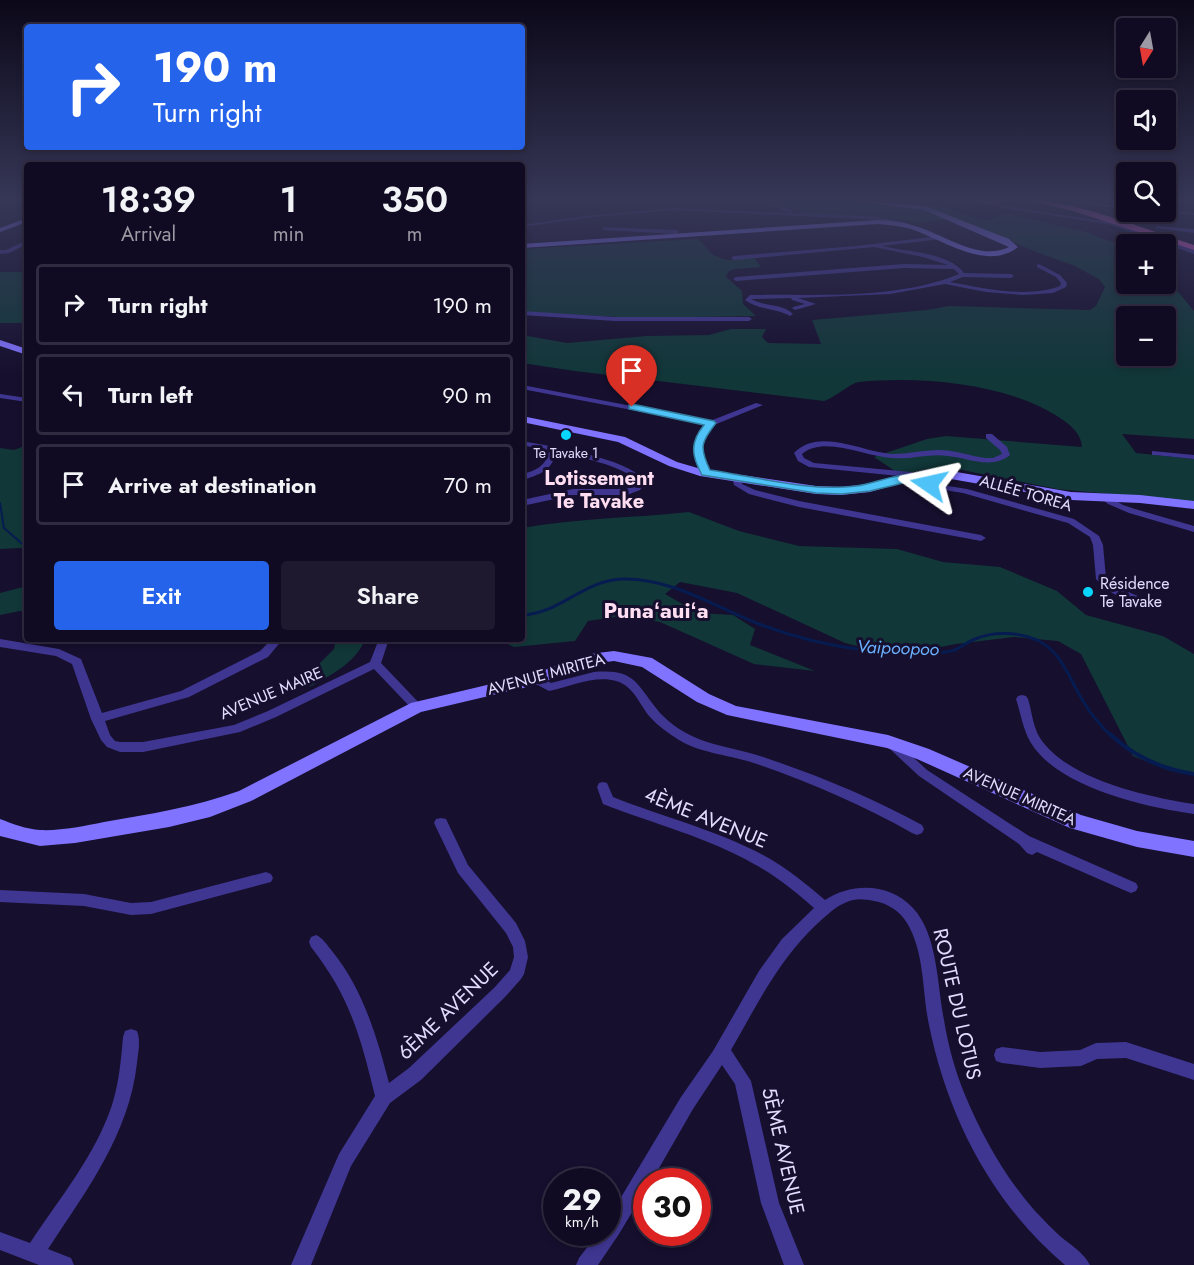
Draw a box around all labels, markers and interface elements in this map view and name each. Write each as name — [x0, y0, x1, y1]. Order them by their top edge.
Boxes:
north arrow — [1116, 18, 1176, 78]
map controls — [1116, 18, 1176, 366]
text: 190 m — [153, 37, 277, 98]
icon: right — [54, 48, 132, 126]
button: sound — [1116, 90, 1176, 150]
text: Turn right — [153, 93, 261, 132]
button: search — [1116, 162, 1176, 222]
text: 18:39 — [101, 173, 196, 225]
text: 1 — [280, 173, 297, 225]
text: 350 — [381, 173, 448, 225]
text: Arrival — [121, 220, 176, 249]
text: min — [273, 220, 304, 249]
text: m — [407, 220, 422, 249]
button: + — [1116, 234, 1176, 294]
icon: right — [57, 288, 90, 321]
text: Turn right — [108, 289, 208, 321]
text: 190 m — [432, 289, 492, 321]
button: − — [1116, 306, 1176, 366]
pin — [606, 345, 657, 407]
icon: arrive — [615, 354, 648, 387]
icon: left — [57, 378, 90, 411]
text: Turn left — [108, 379, 193, 411]
text: 90 m — [442, 379, 492, 411]
marker: Te Tavake 1 — [559, 428, 573, 442]
place label: Te Tavake 1 — [534, 443, 598, 463]
position arrow — [897, 452, 961, 516]
district label: Lotissement Te Tavake — [544, 464, 654, 516]
icon: arrive — [57, 468, 90, 501]
text: Arrive at destination — [108, 469, 317, 501]
text: 70 m — [443, 469, 492, 501]
street label: ALLÉE TOREA — [977, 469, 1075, 517]
button: Exit — [54, 561, 269, 630]
button: Share — [281, 561, 495, 630]
place label: Résidence Te Tavake — [1100, 572, 1169, 613]
marker: Résidence Te Tavake — [1081, 585, 1095, 599]
district label: Punaʻauiʻa — [603, 594, 709, 626]
water label: Vaipoopoo — [856, 634, 940, 662]
street label: AVENUE MIRITEA — [485, 647, 608, 701]
street label: AVENUE MAIRE — [216, 661, 326, 725]
street label: AVENUE MIRITEA — [960, 761, 1080, 831]
street label: 4ÈME AVENUE — [640, 780, 772, 856]
street label: ROUTE DU LOTUS — [926, 926, 988, 1082]
street label: 6ÈME AVENUE — [391, 955, 505, 1067]
street label: 5ÈME AVENUE — [754, 1084, 812, 1218]
speed limit sign: 30 — [633, 1168, 711, 1246]
text: 29 — [562, 1178, 602, 1221]
text: km/h — [565, 1211, 599, 1233]

